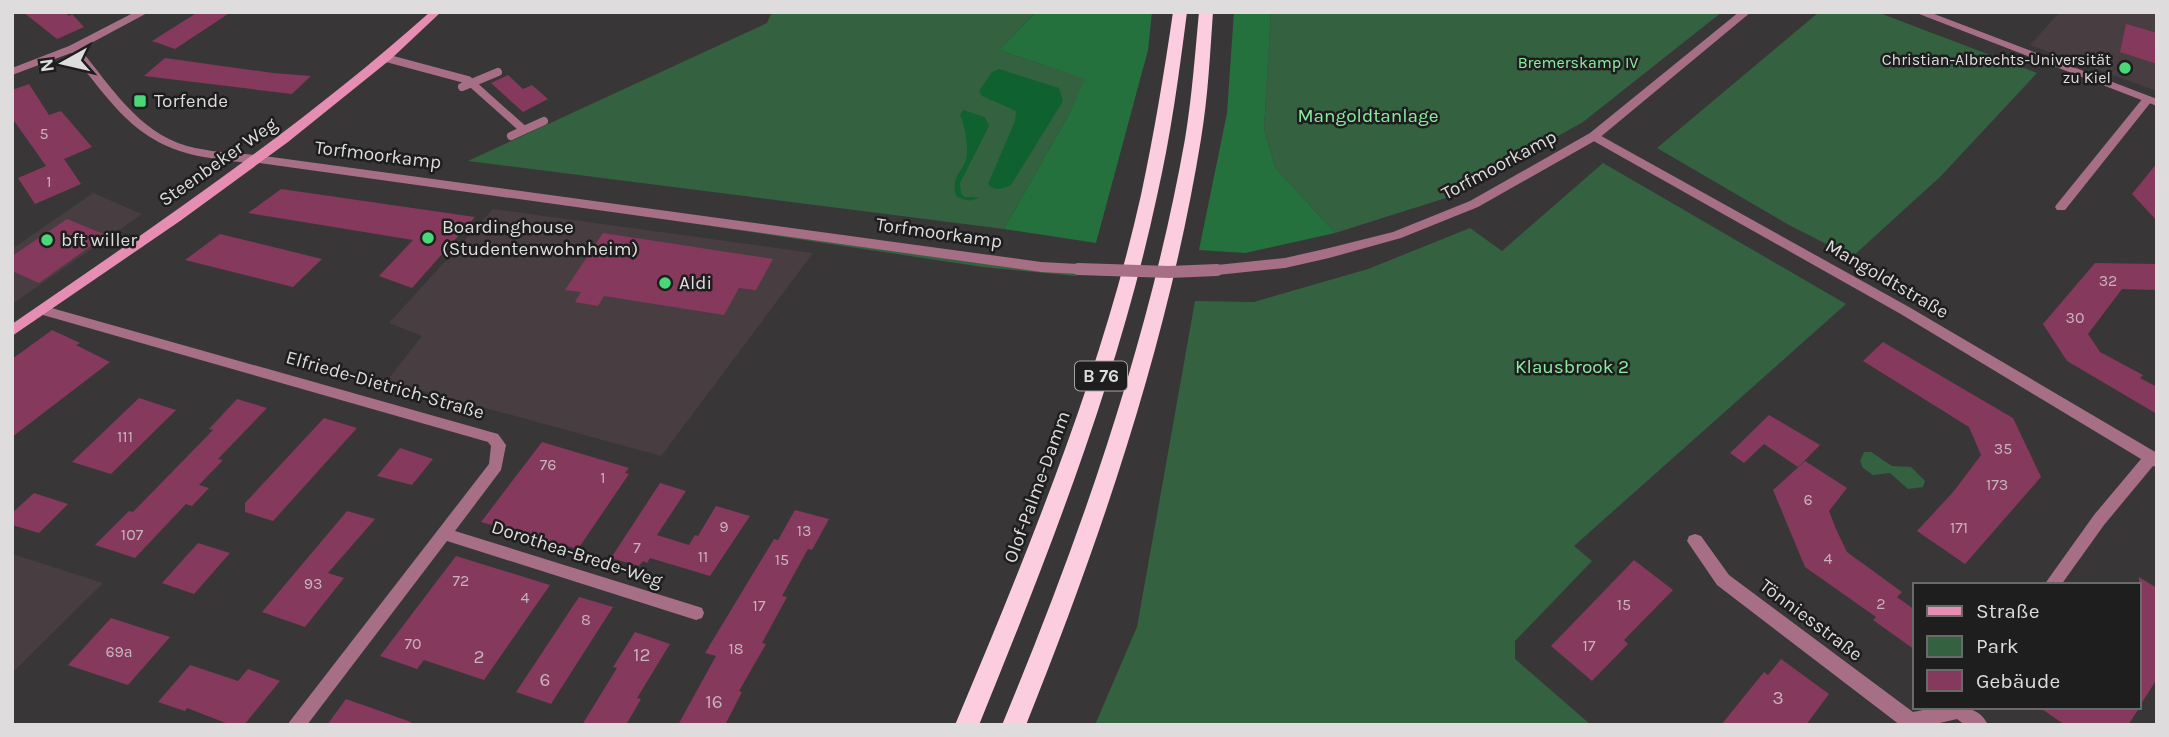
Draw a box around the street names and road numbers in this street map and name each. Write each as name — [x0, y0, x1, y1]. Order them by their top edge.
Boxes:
street label: Steenbeker Weg — [155, 113, 282, 211]
street label: Torfmoorkamp — [1438, 125, 1560, 205]
street label: Torfmoorkamp — [314, 136, 442, 174]
street label: Torfmoorkamp — [874, 213, 1004, 253]
street label: Mangoldtstraße — [1821, 235, 1953, 323]
street label: Elfriede-Dietrich-Straße — [283, 346, 487, 424]
road number: B 76 — [1075, 362, 1127, 390]
street label: Olof-Palme-Damm — [999, 408, 1075, 566]
street label: Dorothea-Brede-Weg — [489, 516, 666, 592]
street label: Tönniesstraße — [1755, 574, 1867, 666]

